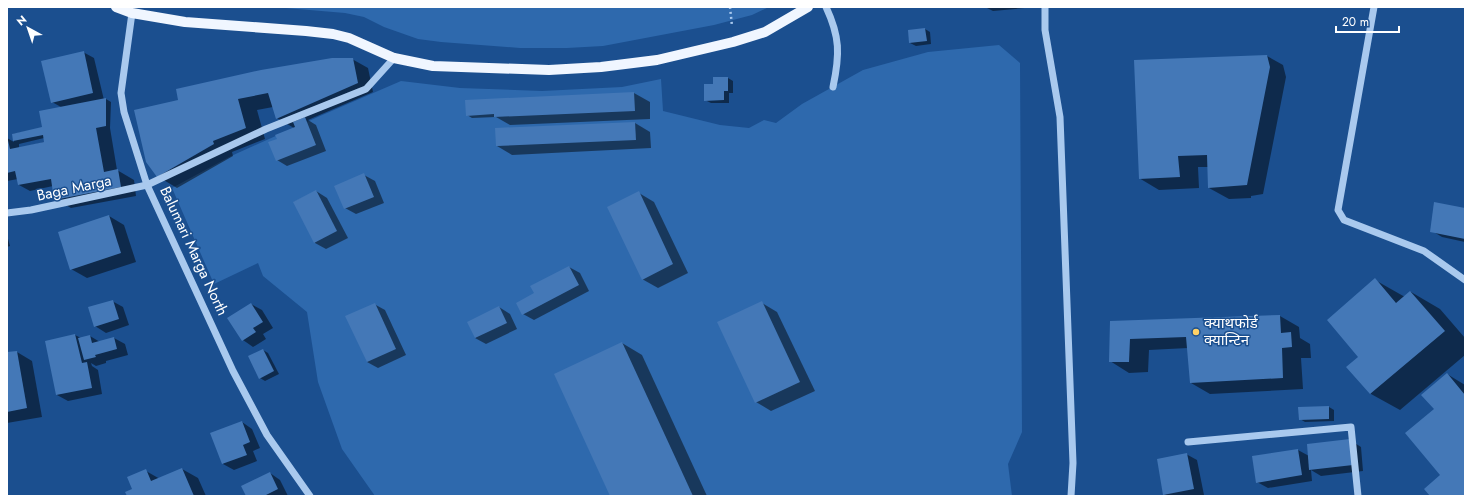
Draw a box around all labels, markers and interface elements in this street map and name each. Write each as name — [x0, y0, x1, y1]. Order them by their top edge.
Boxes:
north arrow — [8, 8, 48, 48]
scale bar — [1336, 8, 1399, 34]
text: N — [13, 11, 30, 29]
text: 20 m — [1342, 13, 1369, 31]
street label: Baga Marga — [35, 169, 113, 207]
street label: Balumari Marga North — [154, 183, 234, 319]
place label: क्याथफोर्ड क्यान्टिन — [1204, 312, 1259, 351]
marker: क्याथफोर्ड क्यान्टिन — [1191, 327, 1201, 337]

